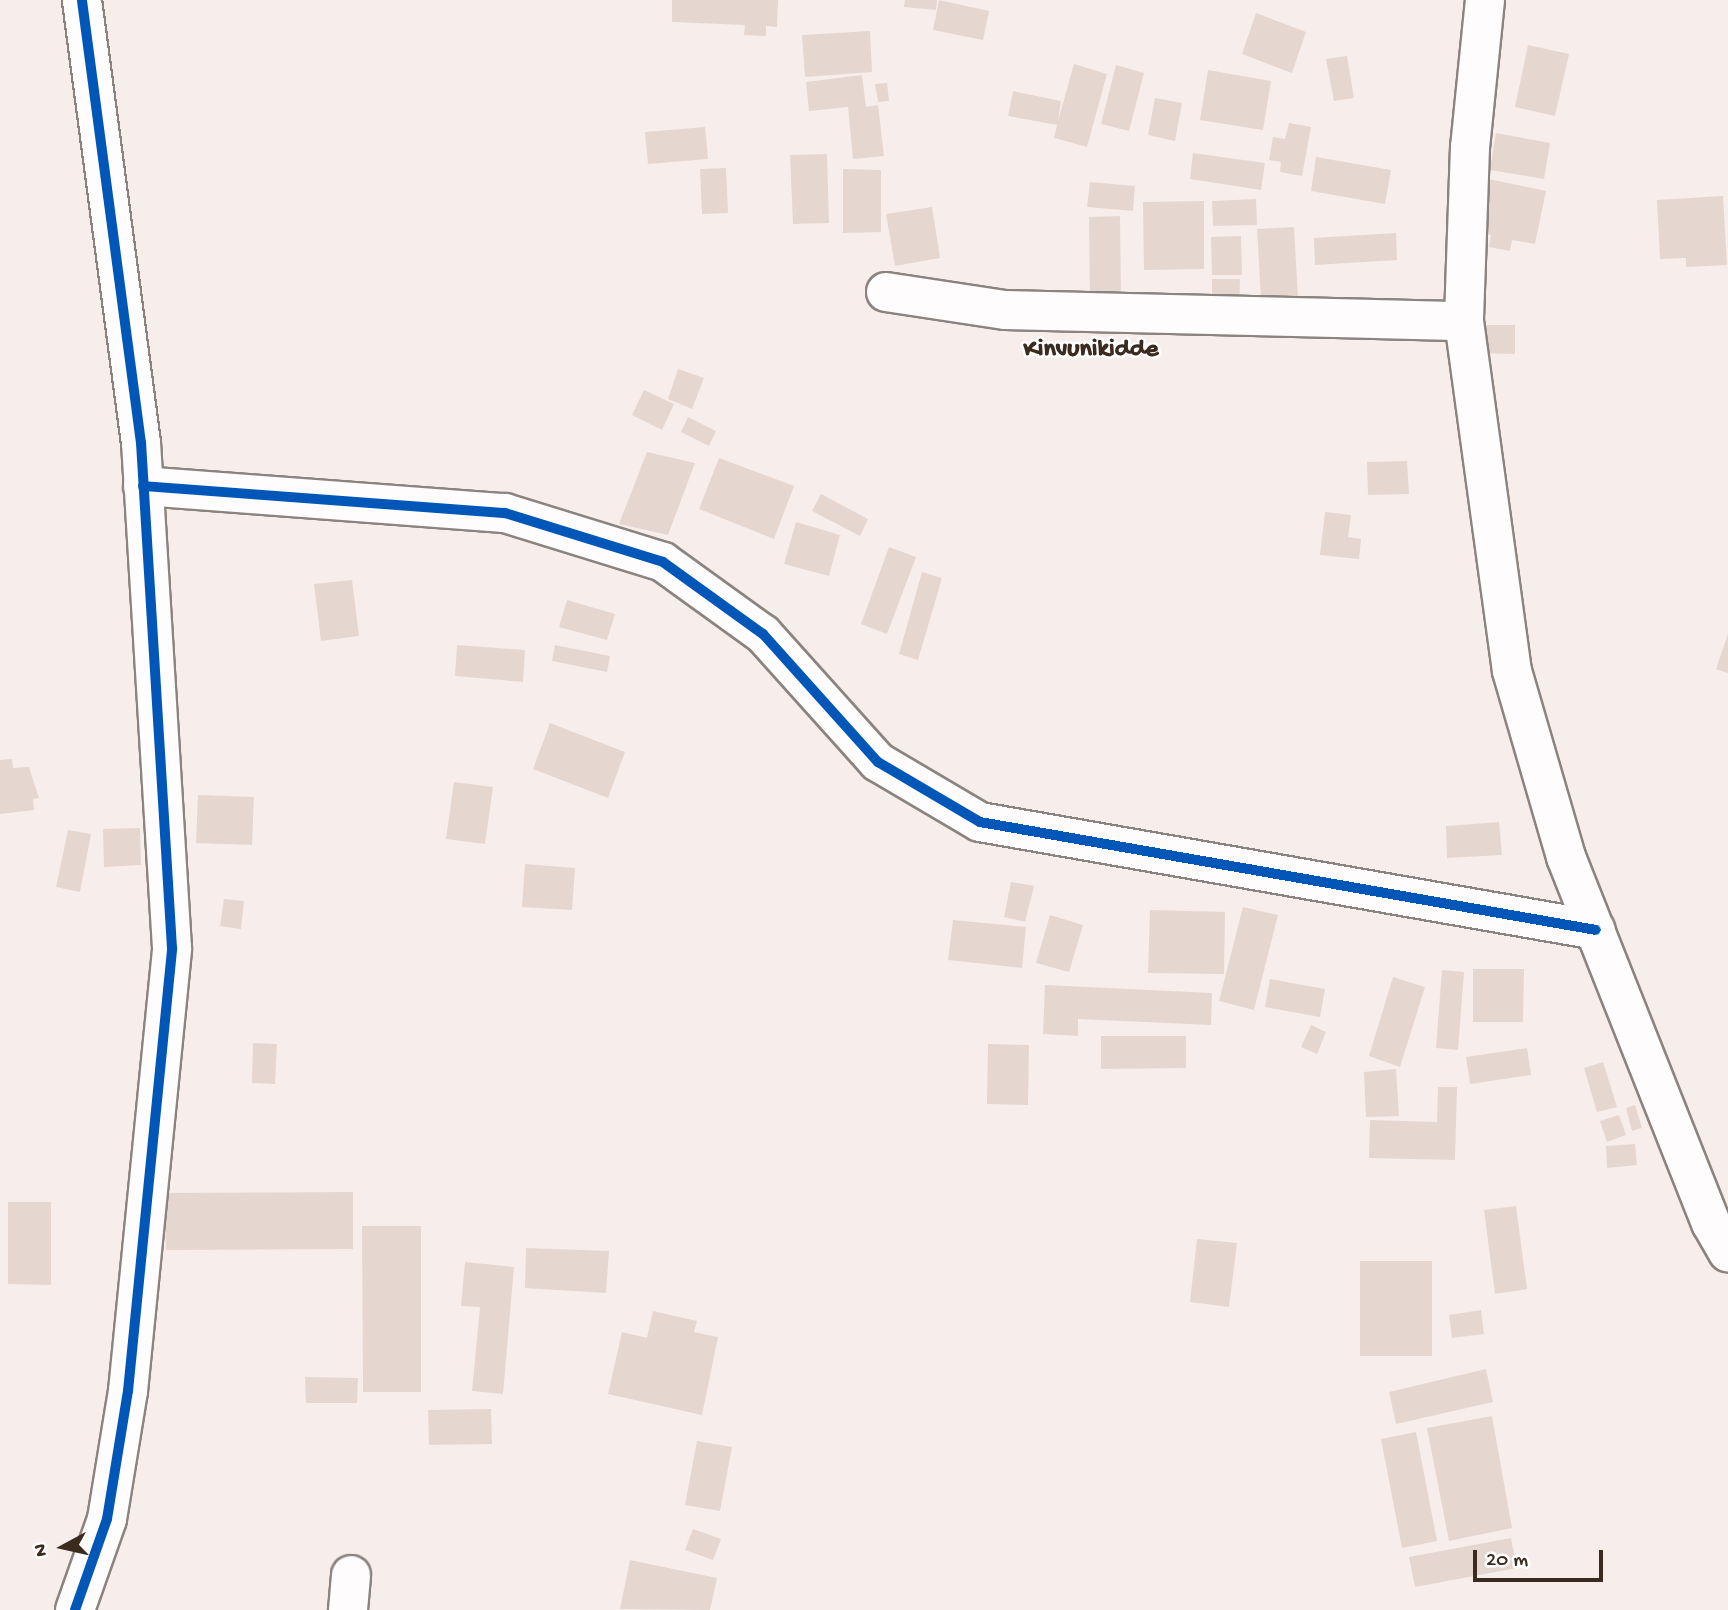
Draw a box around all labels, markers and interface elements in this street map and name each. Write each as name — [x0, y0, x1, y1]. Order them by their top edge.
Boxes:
district label: Kinvunikidde — [1023, 335, 1159, 367]
north arrow — [28, 1512, 98, 1582]
scale bar — [1476, 1536, 1606, 1580]
text: N — [29, 1542, 54, 1558]
text: 20 m — [1486, 1549, 1528, 1574]

